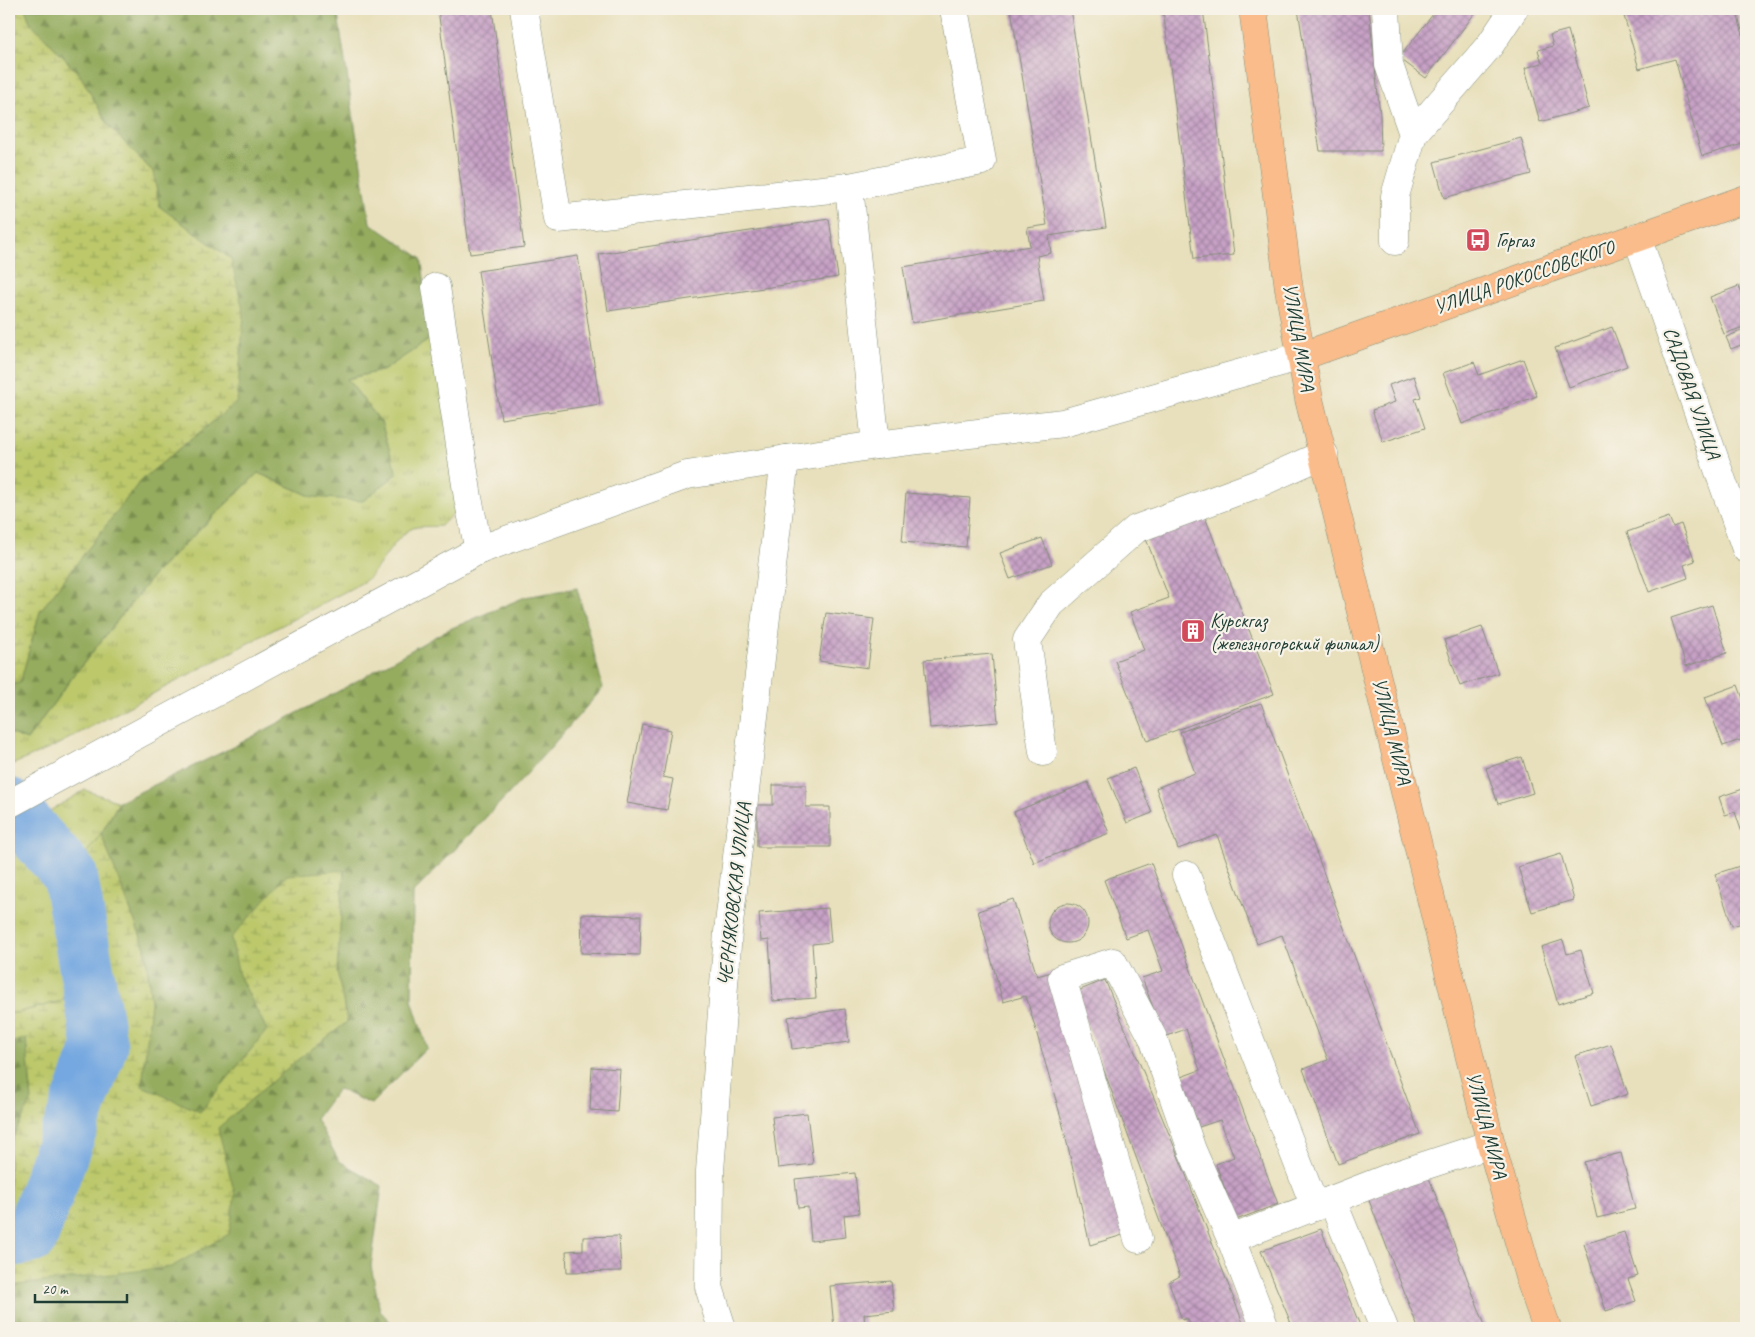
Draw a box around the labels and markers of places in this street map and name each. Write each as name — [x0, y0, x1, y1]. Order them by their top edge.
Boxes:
bus stop icon: Горгаз — [1465, 227, 1491, 253]
place label: Горгаз — [1496, 228, 1535, 253]
place label: Курскгаз (железногорский филиал) — [1210, 608, 1380, 656]
building icon: Курскгаз (железногорский филиал) — [1180, 618, 1206, 644]

